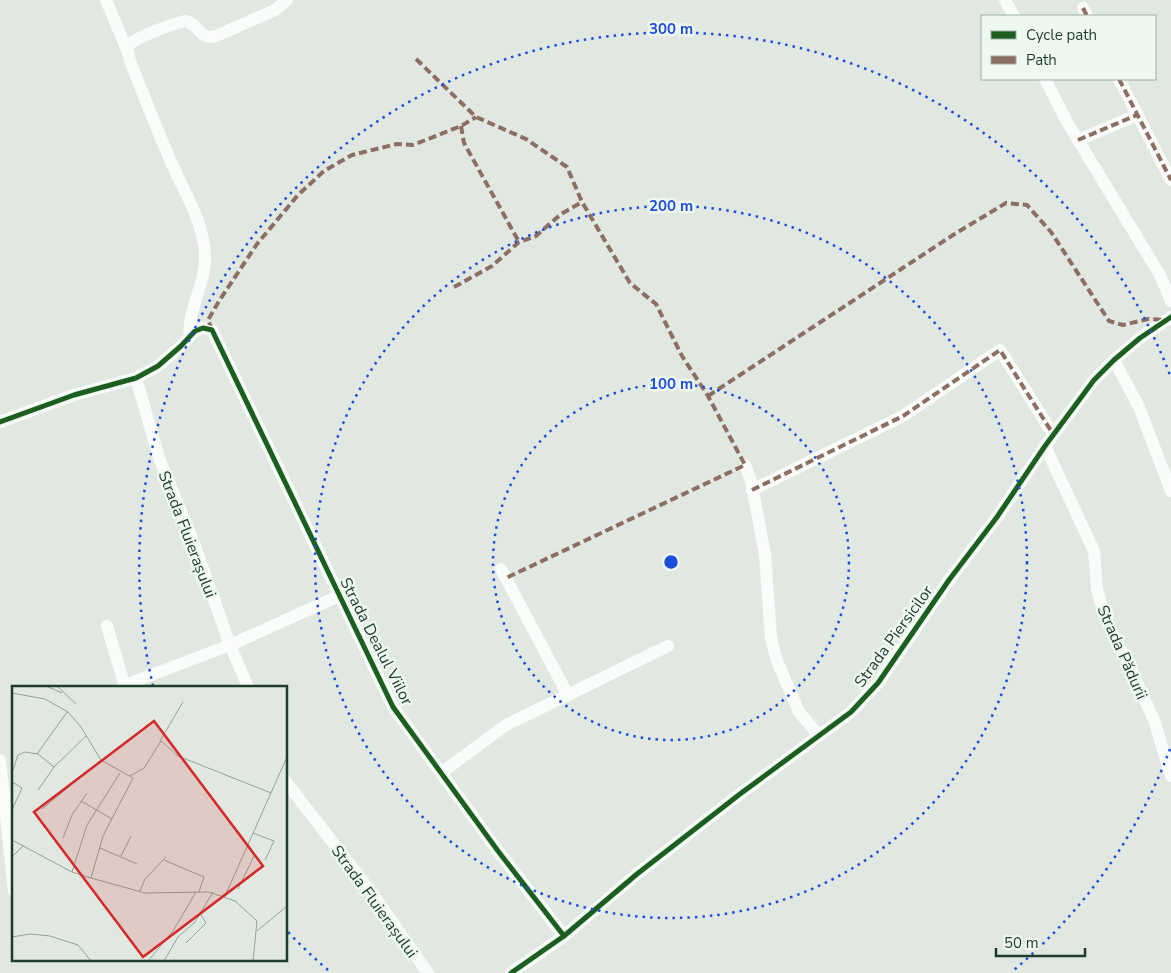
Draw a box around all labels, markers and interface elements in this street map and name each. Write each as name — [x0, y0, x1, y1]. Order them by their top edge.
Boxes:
legend — [981, 15, 1156, 80]
text: 300 m — [649, 19, 693, 39]
text: Cycle path — [1026, 25, 1097, 45]
text: Path — [1026, 50, 1057, 70]
text: 200 m — [649, 196, 693, 216]
text: 100 m — [649, 374, 693, 394]
street label: Strada Fluierașului — [153, 468, 221, 601]
centre of rings — [662, 553, 680, 571]
street label: Strada Dealul Viilor — [334, 574, 418, 709]
street label: Strada Piersicilor — [849, 581, 939, 692]
street label: Strada Pădurii — [1091, 602, 1153, 703]
inset map — [12, 686, 288, 960]
street label: Strada Fluierașului — [326, 841, 423, 962]
scale bar — [996, 926, 1085, 958]
text: 50 m — [1004, 933, 1039, 953]

